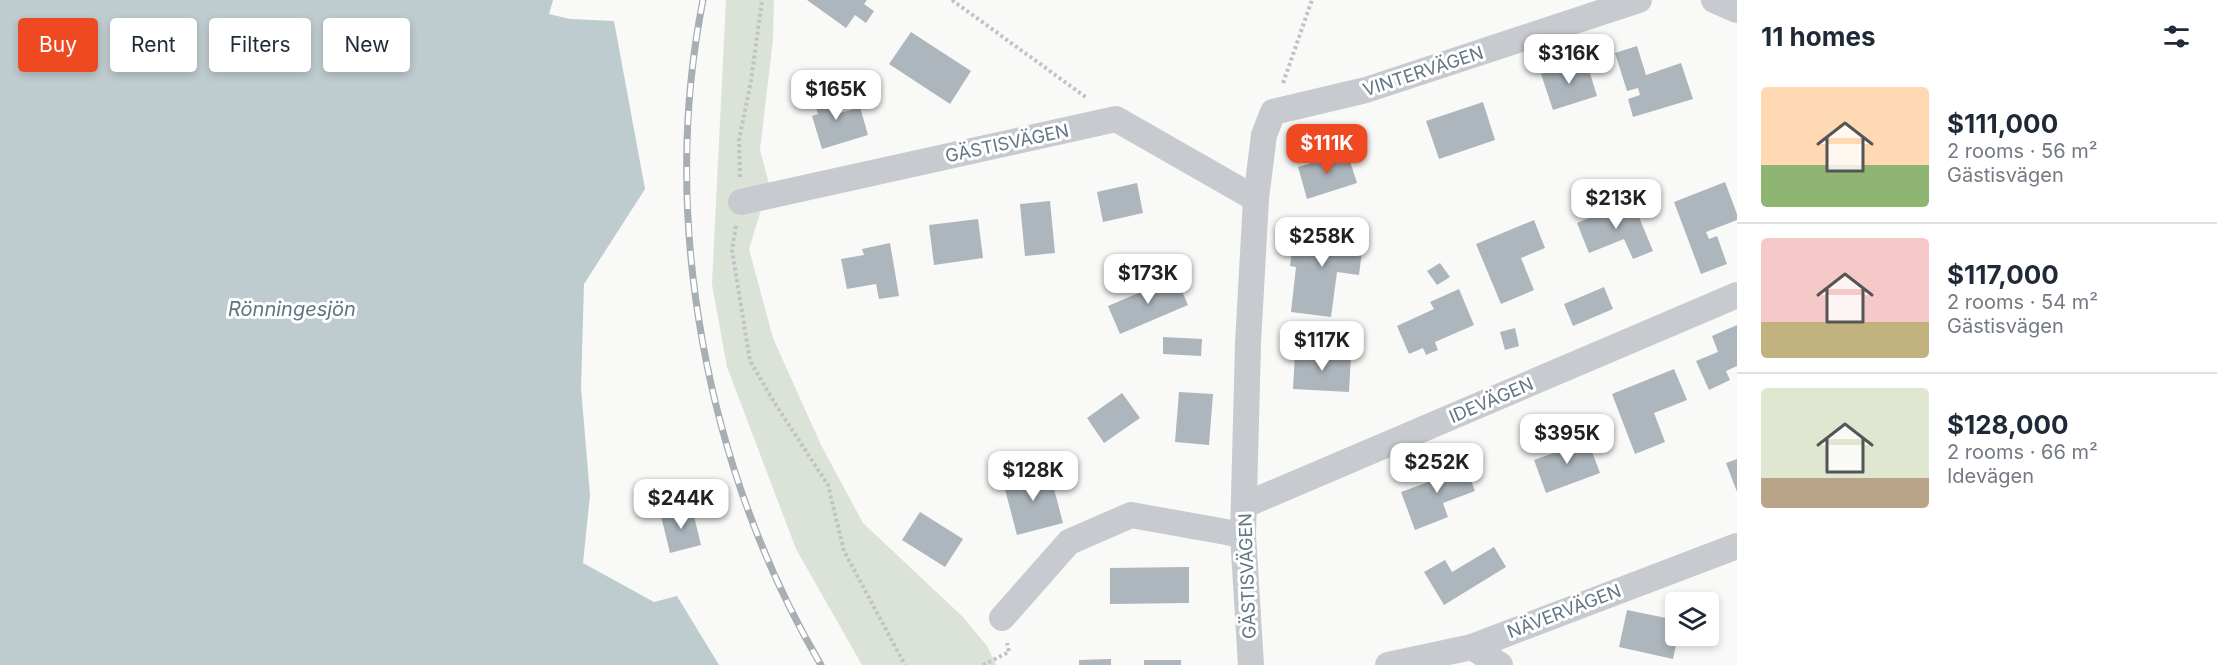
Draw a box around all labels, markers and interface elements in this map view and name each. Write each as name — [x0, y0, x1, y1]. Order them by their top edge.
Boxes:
chip: Buy — [18, 18, 98, 72]
chip: Rent — [110, 18, 197, 72]
chip: Filters — [209, 18, 311, 72]
chip: New — [323, 18, 410, 72]
icon: filters — [2160, 20, 2193, 53]
text: 11 homes — [1761, 21, 1876, 52]
pin: $316K — [1527, 34, 1611, 85]
street label: VINTERVÄGEN — [1360, 41, 1486, 100]
text: $316K — [1538, 41, 1600, 65]
pin: $165K — [794, 70, 878, 121]
text: $165K — [805, 77, 867, 101]
text: $111,000 — [1947, 108, 2058, 139]
icon: home — [1809, 111, 1881, 183]
street label: GÄSTISVÄGEN — [943, 119, 1071, 166]
pin: $111K — [1285, 124, 1369, 175]
text: $111K — [1300, 131, 1354, 155]
text: 2 rooms · 56 m² — [1947, 139, 2098, 163]
text: Gästisvägen — [1947, 163, 2064, 187]
pin: $213K — [1574, 179, 1658, 230]
text: $213K — [1585, 186, 1647, 210]
pin: $258K — [1280, 217, 1364, 268]
text: $258K — [1289, 224, 1355, 248]
pin: $173K — [1106, 254, 1190, 305]
text: $117,000 — [1947, 259, 2059, 290]
text: $173K — [1118, 261, 1178, 285]
icon: home — [1809, 262, 1881, 334]
text: 2 rooms · 54 m² — [1947, 290, 2098, 314]
water label: Rönningesjön — [228, 297, 356, 321]
text: Gästisvägen — [1947, 314, 2064, 338]
pin: $117K — [1280, 321, 1364, 372]
text: $117K — [1294, 328, 1350, 352]
street label: IDEVÄGEN — [1445, 372, 1536, 427]
text: $128,000 — [1947, 409, 2069, 440]
icon: home — [1809, 412, 1881, 484]
pin: $395K — [1525, 414, 1609, 465]
text: $395K — [1534, 421, 1600, 445]
text: 2 rooms · 66 m² — [1947, 440, 2098, 464]
pin: $252K — [1395, 443, 1479, 494]
text: $252K — [1404, 450, 1470, 474]
pin: $128K — [991, 451, 1075, 502]
text: $128K — [1002, 458, 1064, 482]
text: Idevägen — [1947, 464, 2034, 488]
pin: $244K — [639, 479, 723, 530]
text: $244K — [648, 486, 714, 510]
street label: GÄSTISVÄGEN — [1233, 513, 1260, 639]
street label: NÄVERVÄGEN — [1504, 579, 1624, 642]
map controls — [1665, 592, 1719, 646]
button: layers — [1665, 592, 1719, 646]

